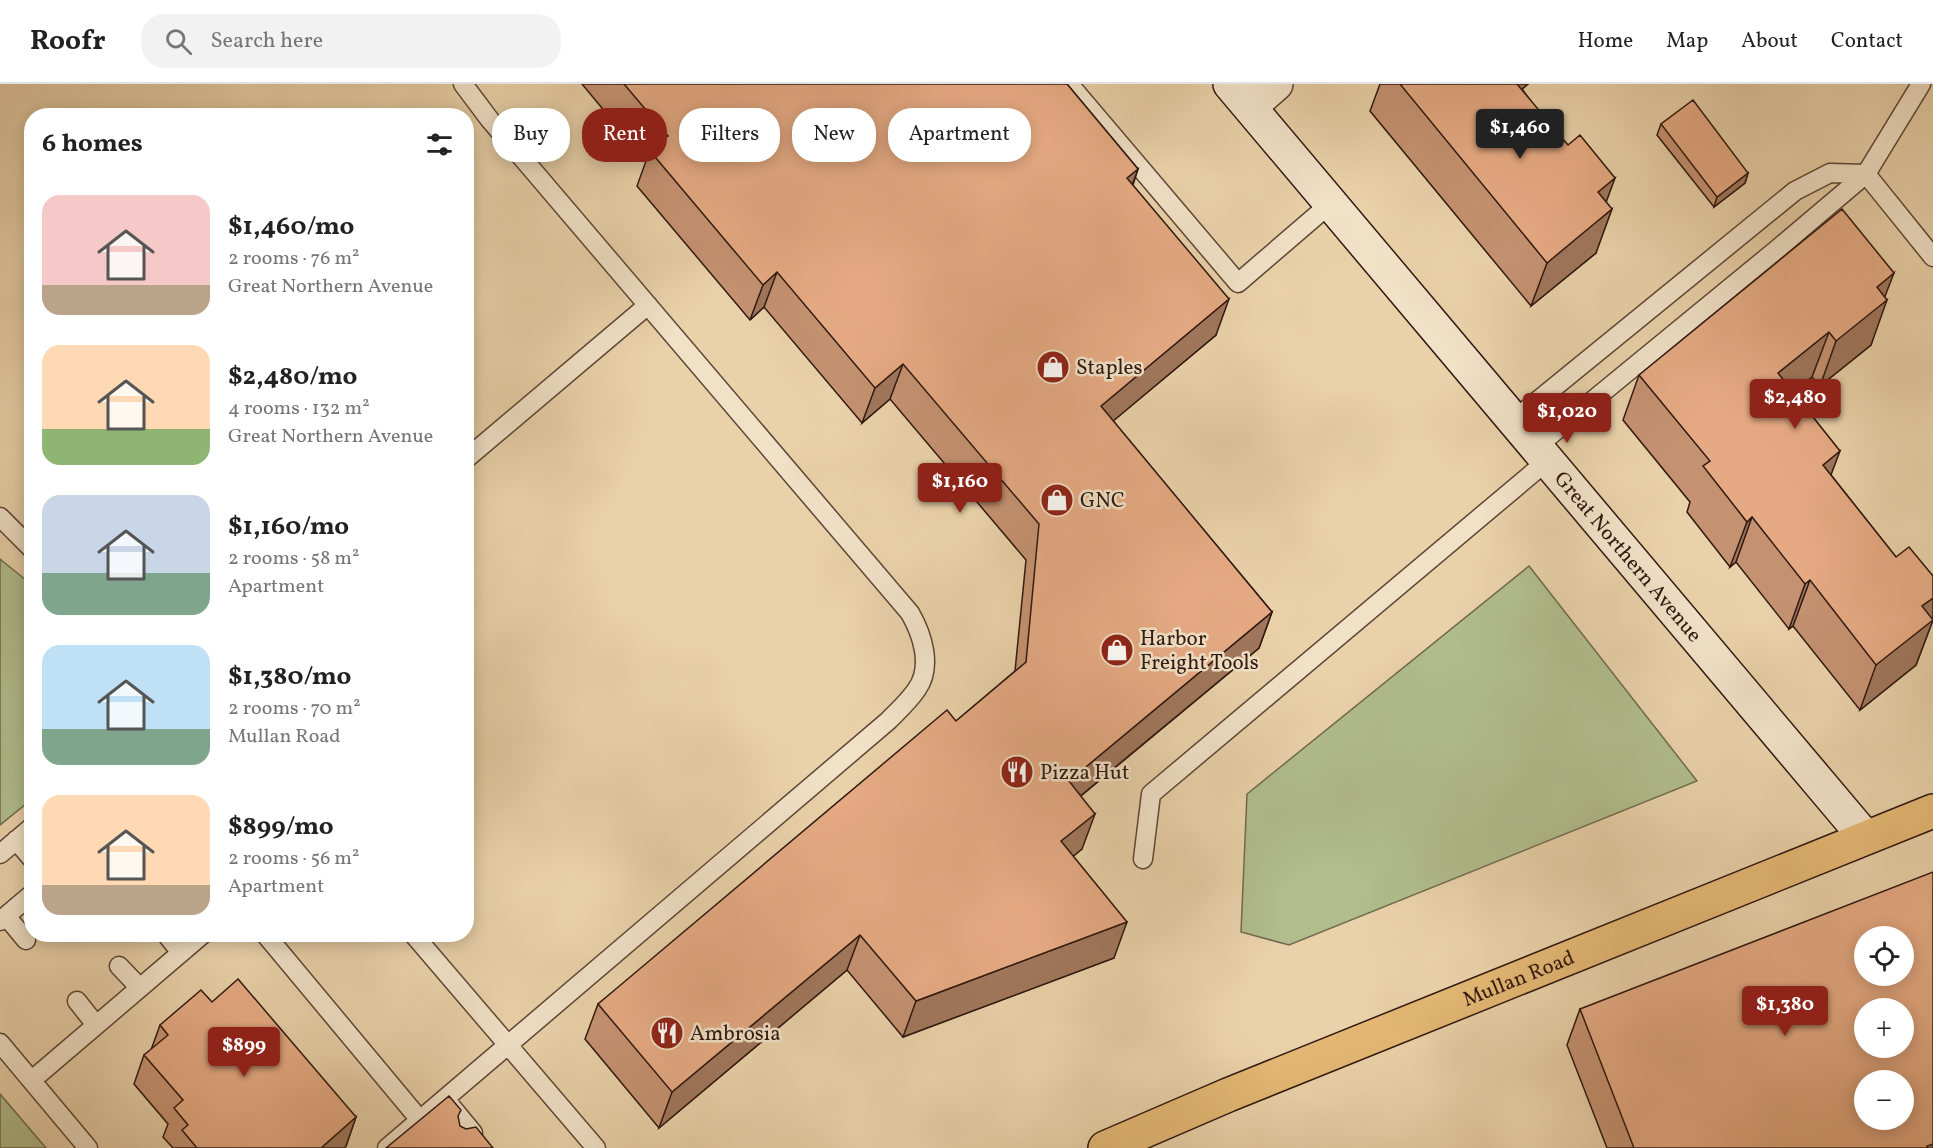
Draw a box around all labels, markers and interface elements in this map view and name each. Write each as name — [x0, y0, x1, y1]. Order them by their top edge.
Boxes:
search box — [141, 14, 561, 68]
text: Roofr — [30, 22, 105, 61]
icon: search — [162, 25, 195, 58]
text: Search here — [210, 26, 323, 57]
text: Home — [1578, 27, 1633, 56]
text: Map — [1666, 27, 1708, 56]
text: About — [1741, 27, 1798, 56]
text: Contact — [1831, 27, 1903, 56]
chip: Buy — [492, 108, 570, 162]
chip: Rent — [582, 108, 667, 162]
chip: Filters — [679, 108, 780, 162]
chip: New — [792, 108, 876, 162]
chip: Apartment — [888, 108, 1031, 162]
pin: $1,460 — [1471, 109, 1569, 160]
text: $1,460 — [1490, 114, 1550, 142]
text: 6 homes — [42, 126, 143, 162]
icon: filters — [423, 128, 456, 161]
text: $1,460/mo — [228, 209, 354, 245]
icon: home — [90, 219, 162, 291]
text: 2 rooms · 76 m² — [228, 245, 360, 273]
text: Great Northern Avenue — [228, 273, 433, 301]
shop icon: Staples — [1035, 349, 1071, 385]
place label: Staples — [1076, 354, 1142, 383]
text: $2,480/mo — [228, 359, 357, 395]
icon: home — [90, 369, 162, 441]
pin: $2,480 — [1746, 379, 1844, 430]
text: $2,480 — [1764, 384, 1826, 412]
pin: $1,020 — [1518, 393, 1616, 444]
text: 4 rooms · 132 m² — [228, 395, 370, 423]
text: $1,020 — [1537, 398, 1597, 426]
text: Great Northern Avenue — [228, 423, 433, 451]
pin: $1,160 — [911, 463, 1009, 514]
street label: Great Northern Avenue — [1547, 466, 1708, 649]
text: $1,160 — [932, 468, 988, 496]
shop icon: GNC — [1039, 482, 1075, 518]
place label: GNC — [1080, 487, 1125, 516]
text: $1,160/mo — [228, 509, 349, 545]
icon: home — [90, 519, 162, 591]
text: 2 rooms · 58 m² — [228, 545, 359, 573]
text: Apartment — [228, 573, 324, 601]
place label: Harbor Freight Tools — [1140, 625, 1259, 678]
shop icon: Harbor Freight Tools — [1099, 632, 1135, 668]
text: $1,380/mo — [228, 659, 351, 695]
icon: home — [90, 669, 162, 741]
text: 2 rooms · 70 m² — [228, 695, 361, 723]
text: Mullan Road — [228, 723, 341, 751]
restaurant icon: Pizza Hut — [999, 754, 1035, 790]
place label: Pizza Hut — [1040, 759, 1129, 788]
text: $899/mo — [228, 809, 334, 845]
icon: home — [90, 819, 162, 891]
text: 2 rooms · 56 m² — [228, 845, 359, 873]
text: Apartment — [228, 873, 324, 901]
map controls — [1854, 926, 1914, 1130]
button: locate — [1854, 926, 1914, 986]
street label: Mullan Road — [1459, 944, 1579, 1015]
pin: $1,380 — [1736, 986, 1834, 1037]
text: $1,380 — [1756, 991, 1814, 1019]
button: + — [1854, 998, 1914, 1058]
restaurant icon: Ambrosia — [649, 1015, 685, 1051]
place label: Ambrosia — [690, 1020, 781, 1049]
pin: $899 — [208, 1027, 280, 1078]
text: $899 — [222, 1032, 266, 1060]
button: − — [1854, 1070, 1914, 1130]

